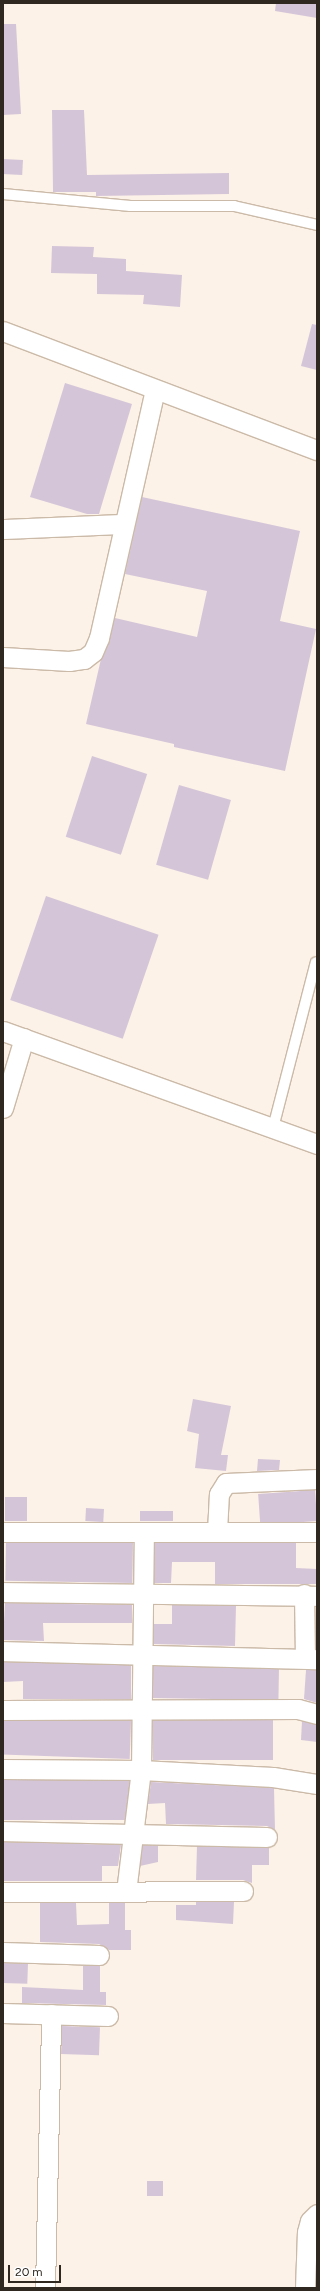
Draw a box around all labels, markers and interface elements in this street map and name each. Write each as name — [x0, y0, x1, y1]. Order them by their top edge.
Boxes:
scale bar — [10, 2257, 63, 2283]
text: 20 m — [15, 2265, 43, 2279]

